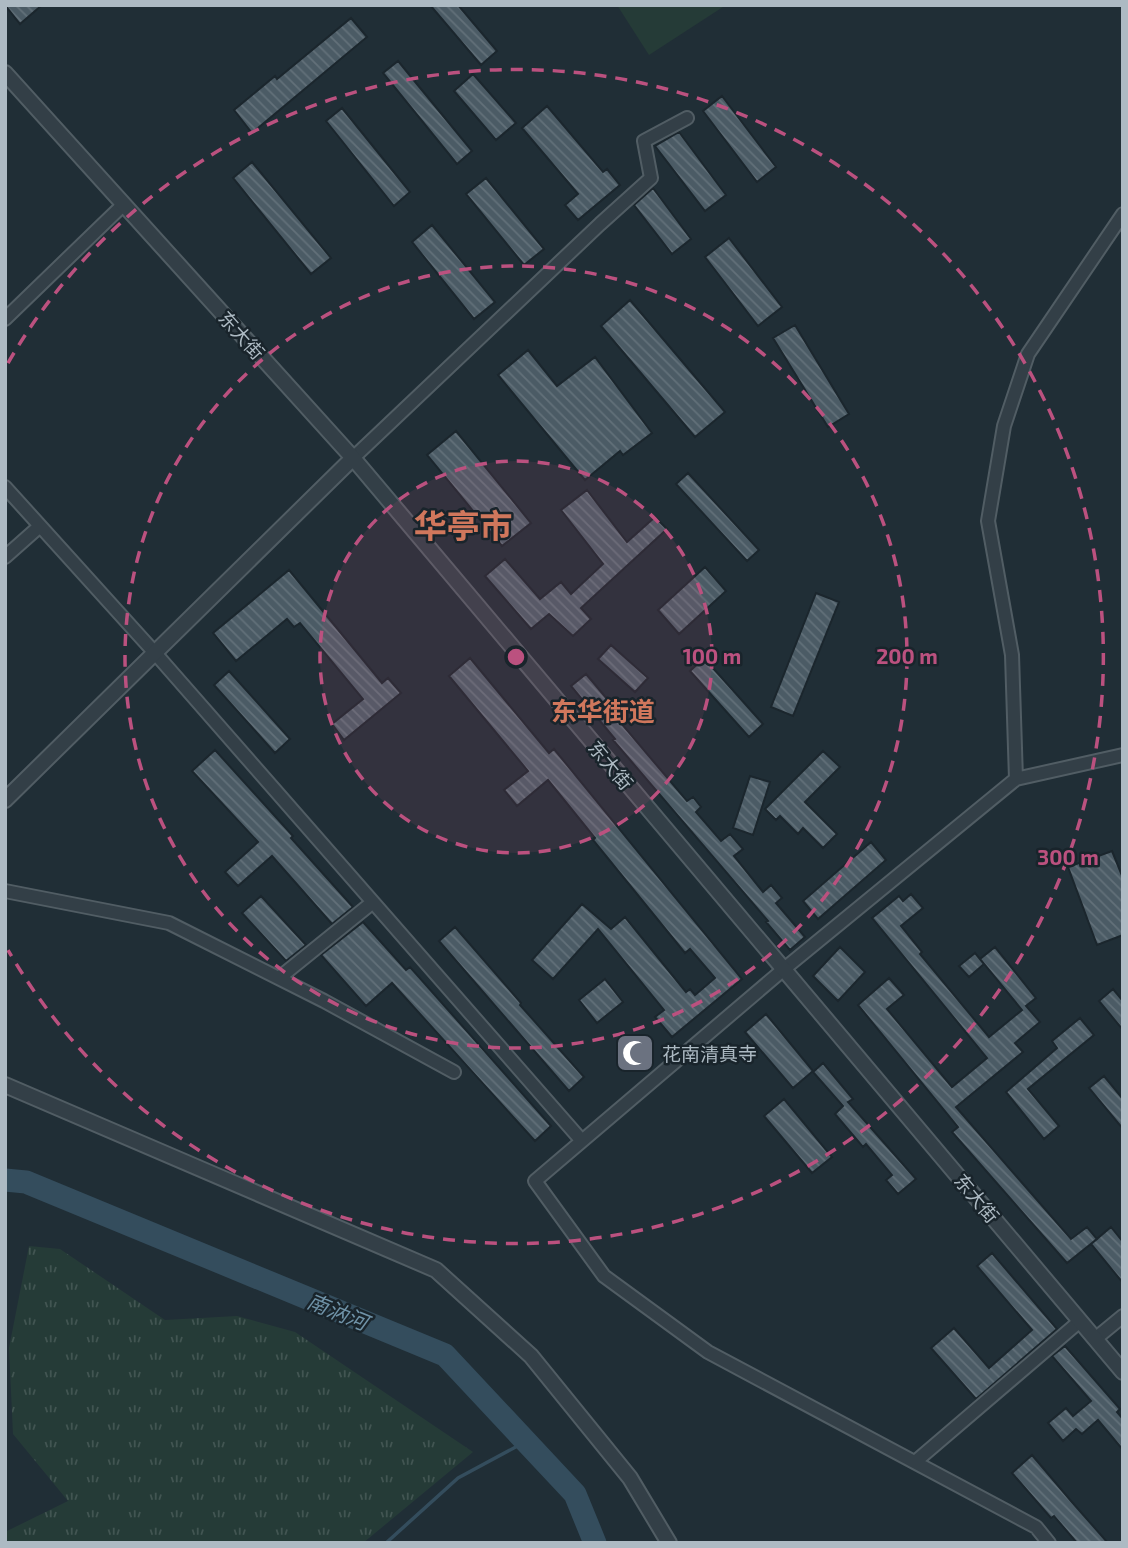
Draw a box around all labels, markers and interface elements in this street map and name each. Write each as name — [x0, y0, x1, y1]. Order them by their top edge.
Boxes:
street label: 东大街 — [214, 306, 270, 364]
district label: 华亭市 — [414, 505, 513, 545]
text: 100 m — [683, 643, 741, 668]
text: 200 m — [876, 643, 938, 668]
centre of rings — [504, 645, 528, 669]
district label: 东华街道 — [551, 695, 655, 726]
street label: 东大街 — [584, 736, 638, 794]
text: 300 m — [1037, 844, 1099, 869]
mosque icon: 花南清真寺 — [614, 1032, 656, 1074]
place label: 花南清真寺 — [662, 1042, 757, 1065]
street label: 东大街 — [950, 1169, 1004, 1227]
water label: 南汭河 — [304, 1288, 376, 1336]

